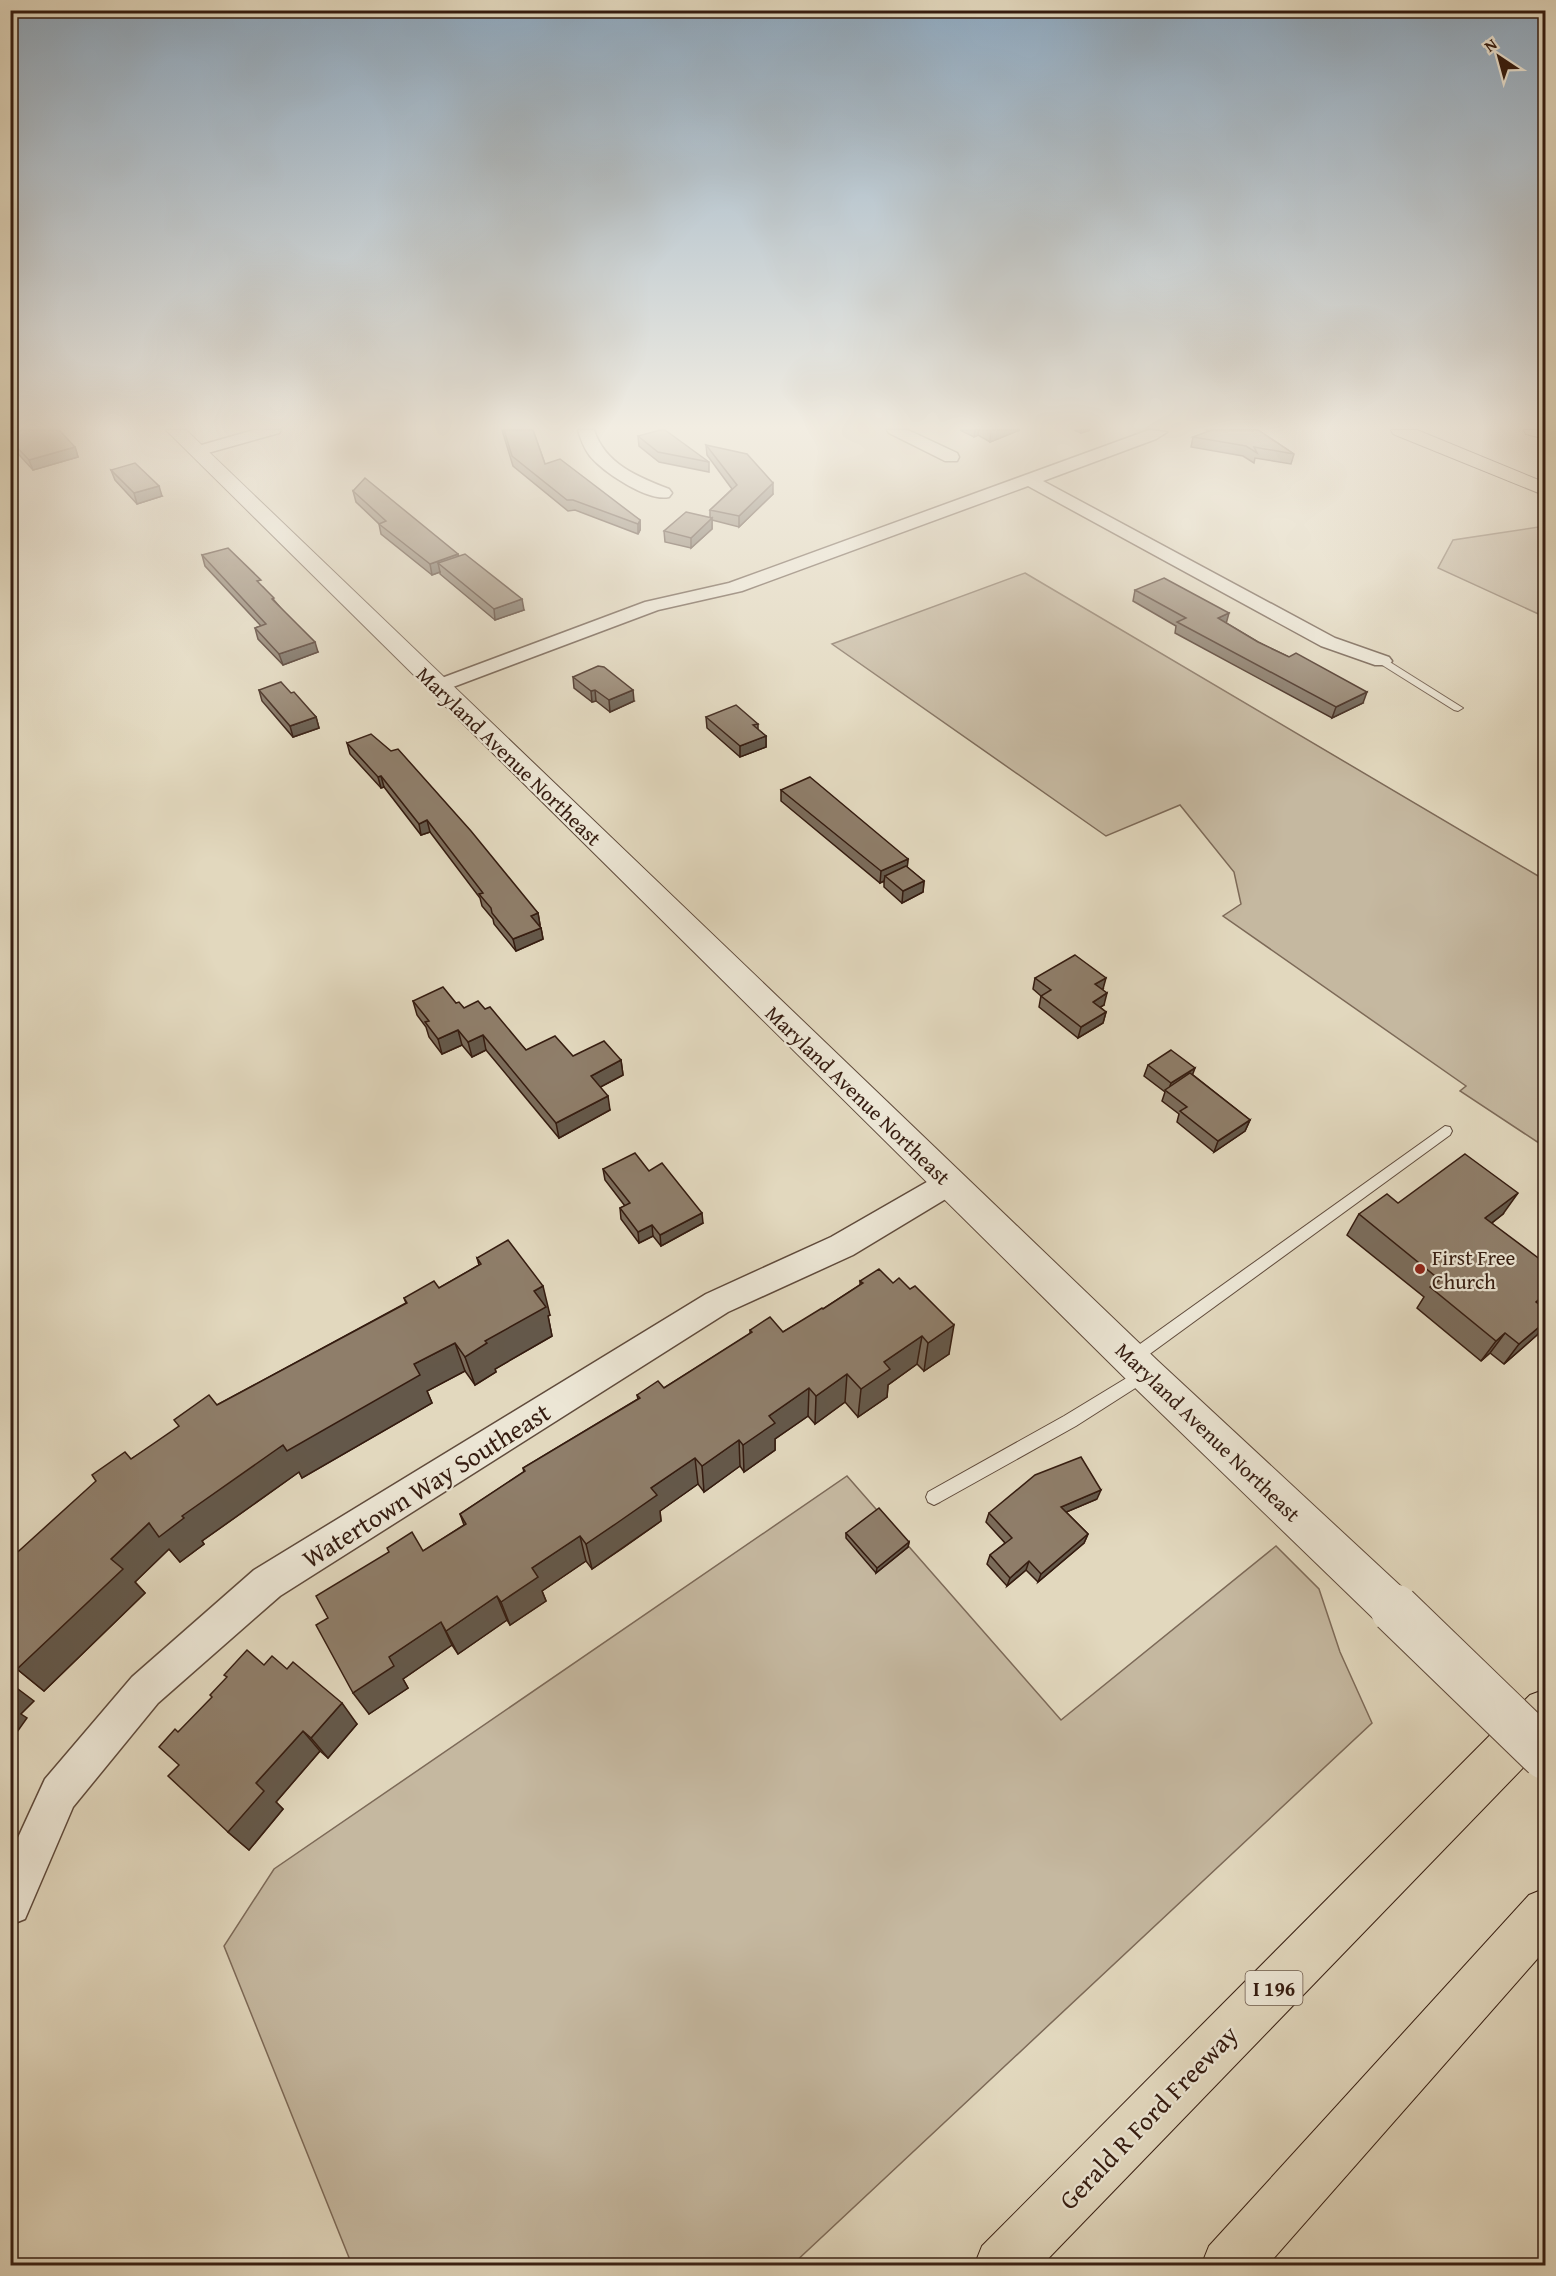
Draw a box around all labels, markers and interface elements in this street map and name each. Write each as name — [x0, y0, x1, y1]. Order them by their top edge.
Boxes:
north arrow — [1469, 27, 1529, 87]
text: N — [1479, 32, 1502, 58]
street label: Maryland Avenue Northeast — [410, 659, 609, 853]
street label: Maryland Avenue Northeast — [759, 998, 958, 1192]
place label: First Free Church — [1432, 1242, 1516, 1297]
marker: First Free Church — [1413, 1262, 1427, 1276]
street label: Maryland Avenue Northeast — [1109, 1335, 1308, 1529]
street label: Watertown Way Southeast — [294, 1393, 558, 1577]
road number: I 196 — [1246, 1971, 1302, 2005]
street label: Gerald R Ford Freeway — [1049, 2016, 1247, 2218]

